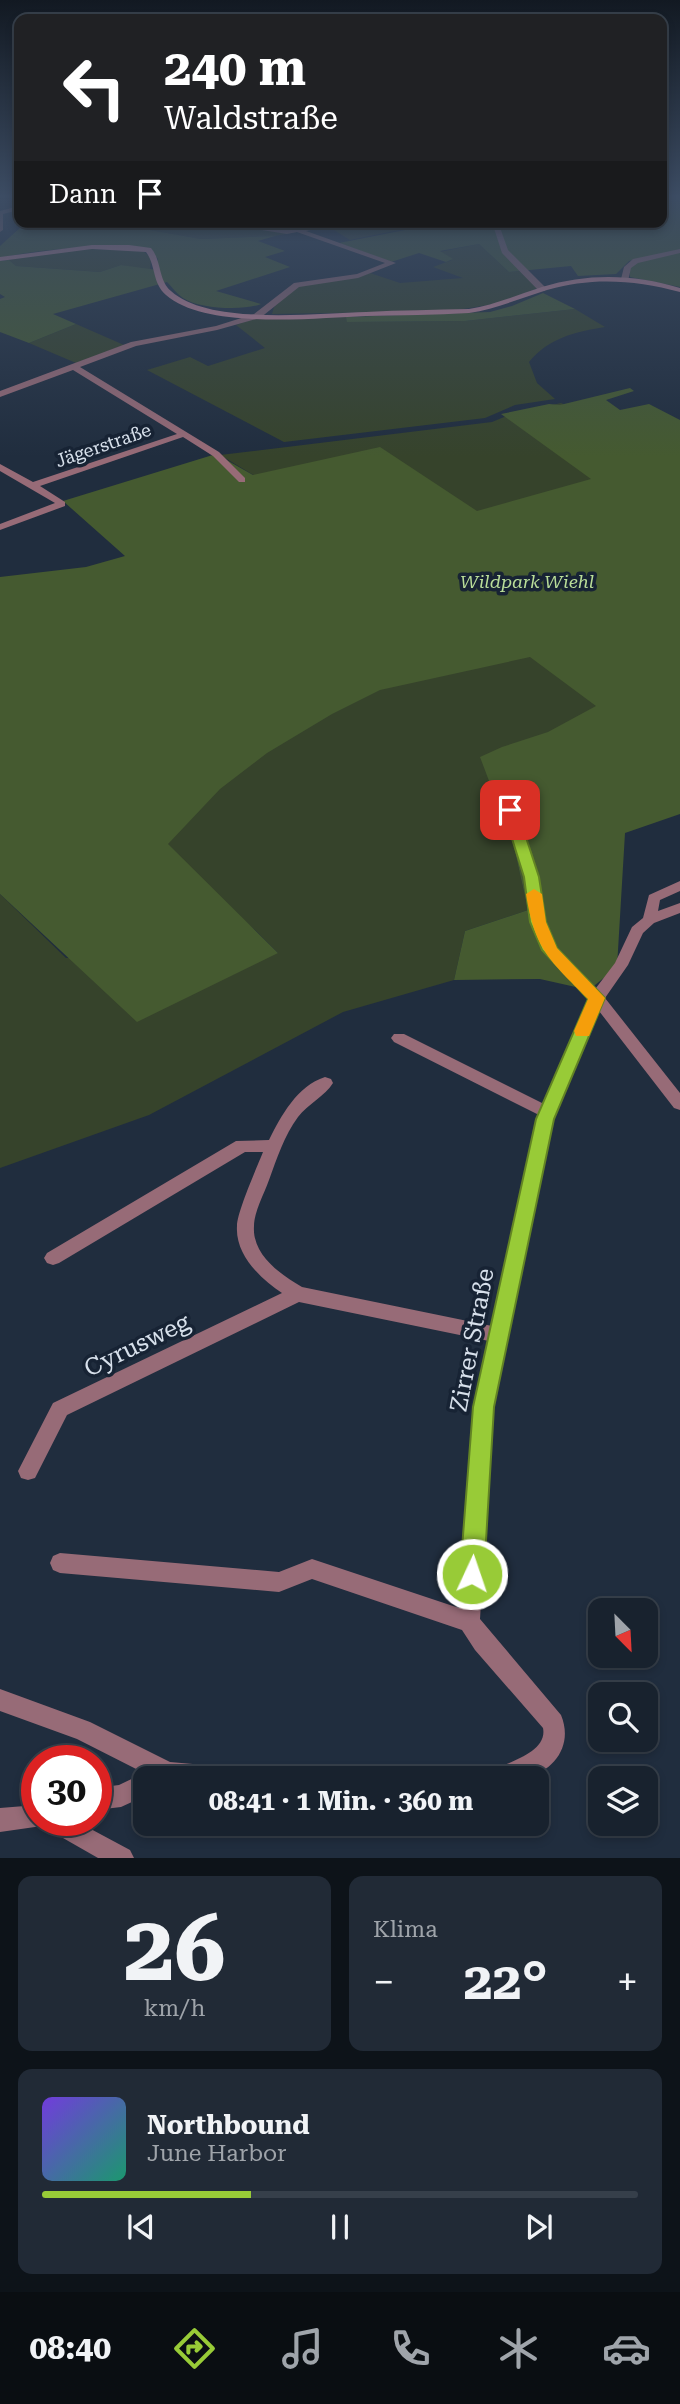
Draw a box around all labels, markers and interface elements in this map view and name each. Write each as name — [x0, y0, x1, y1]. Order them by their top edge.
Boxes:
text: 240 m — [164, 40, 306, 97]
icon: left — [49, 42, 140, 133]
text: Waldstraße — [164, 99, 338, 137]
icon: arrive — [131, 175, 169, 213]
text: Dann — [49, 179, 117, 209]
street label: Jägerstraße — [52, 419, 154, 471]
park label: Wildpark Wiehl — [460, 571, 594, 592]
pin — [480, 780, 540, 840]
icon: arrive — [491, 791, 529, 829]
street label: Zirrer Straße — [444, 1266, 500, 1414]
street label: Cyrusweg — [80, 1307, 195, 1383]
position arrow — [435, 1537, 509, 1611]
north arrow — [588, 1598, 658, 1668]
map controls — [588, 1598, 658, 1836]
button: search — [588, 1682, 658, 1752]
speed limit sign: 30 — [21, 1745, 112, 1836]
button: layers — [588, 1766, 658, 1836]
text: 08:41 · 1 Min. · 360 m — [209, 1786, 473, 1816]
text: 26 — [124, 1896, 225, 2002]
text: Klima — [373, 1916, 438, 1943]
text: 22° — [463, 1951, 548, 2012]
text: − — [373, 1960, 394, 2004]
text: + — [617, 1960, 638, 2004]
text: km/h — [144, 1995, 205, 2022]
text: Northbound — [147, 2110, 310, 2140]
text: June Harbor — [147, 2140, 287, 2167]
icon: previous — [122, 2208, 160, 2246]
icon: pause — [321, 2208, 359, 2246]
icon: next — [520, 2208, 558, 2246]
icon: directions — [170, 2324, 219, 2373]
icon: music — [278, 2324, 327, 2373]
icon: phone — [386, 2324, 435, 2373]
icon: climate — [494, 2324, 543, 2373]
icon: car — [602, 2324, 651, 2373]
text: 08:40 — [29, 2329, 111, 2367]

